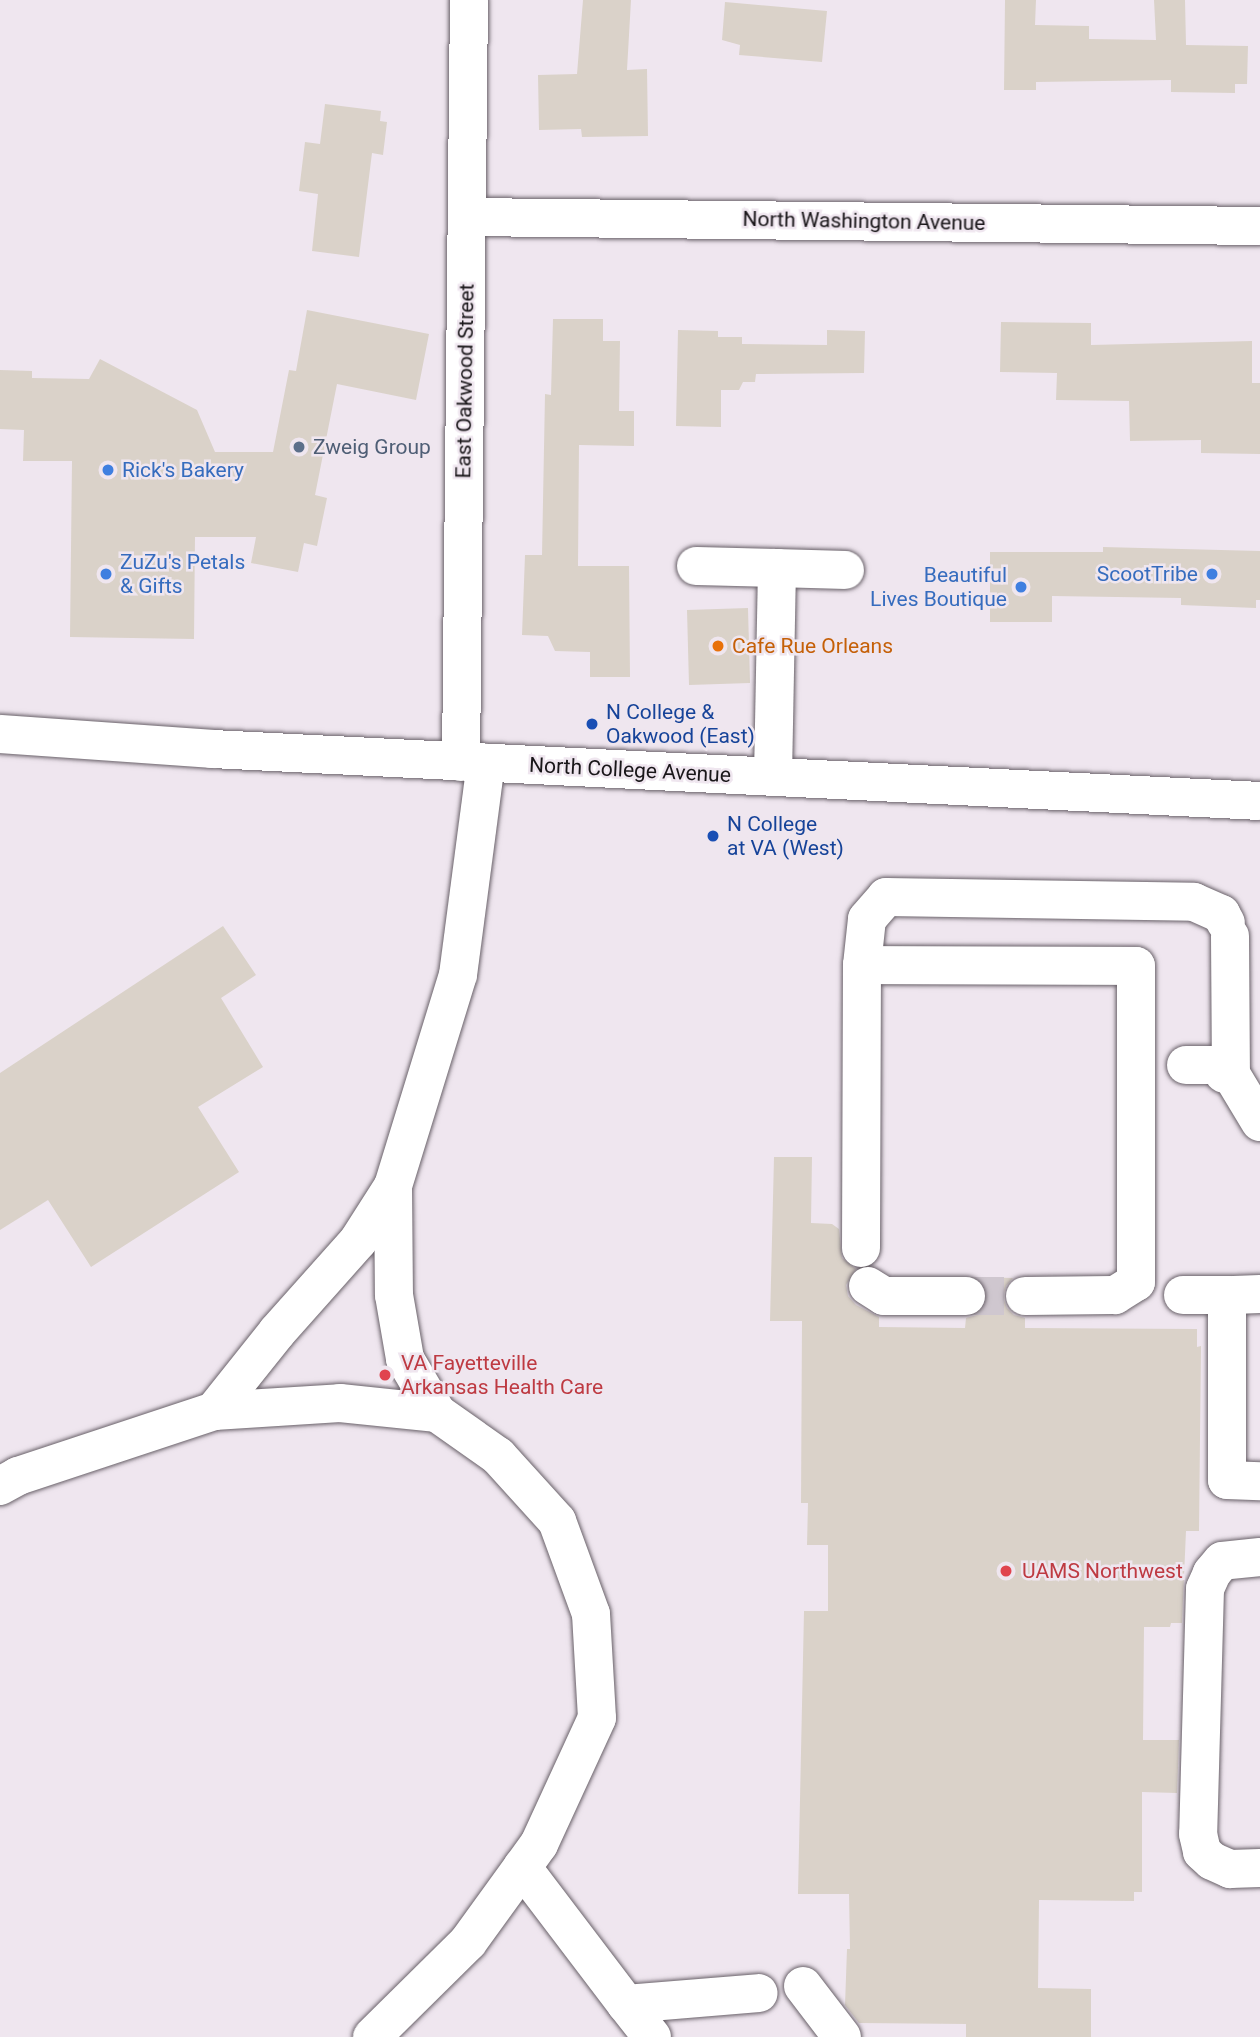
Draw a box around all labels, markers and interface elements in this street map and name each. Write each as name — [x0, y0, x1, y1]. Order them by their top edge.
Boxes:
street label: North Washington Avenue — [742, 206, 986, 236]
street label: East Oakwood Street — [451, 283, 479, 479]
place label: Zweig Group — [313, 434, 431, 460]
marker: Zweig Group — [291, 439, 307, 455]
place label: Rick's Bakery — [122, 457, 244, 483]
marker: Rick's Bakery — [100, 462, 116, 478]
place label: ZuZu's Petals & Gifts — [120, 549, 245, 599]
place label: ScootTribe — [1097, 561, 1198, 587]
place label: Beautiful Lives Boutique — [870, 562, 1007, 612]
marker: ZuZu's Petals & Gifts — [98, 566, 114, 582]
marker: ScootTribe — [1204, 566, 1220, 582]
marker: Beautiful Lives Boutique — [1013, 579, 1029, 595]
place label: Cafe Rue Orleans — [732, 633, 893, 659]
marker: Cafe Rue Orleans — [710, 638, 726, 654]
place label: N College & Oakwood (East) — [606, 699, 755, 749]
marker: N College & Oakwood (East) — [584, 716, 600, 732]
street label: North College Avenue — [528, 752, 732, 788]
place label: N College at VA (West) — [727, 811, 844, 861]
marker: N College at VA (West) — [705, 828, 721, 844]
place label: VA Fayetteville Arkansas Health Care — [401, 1350, 603, 1400]
marker: VA Fayetteville Arkansas Health Care — [375, 1365, 395, 1385]
place label: UAMS Northwest — [1022, 1558, 1183, 1584]
marker: UAMS Northwest — [996, 1561, 1016, 1581]

